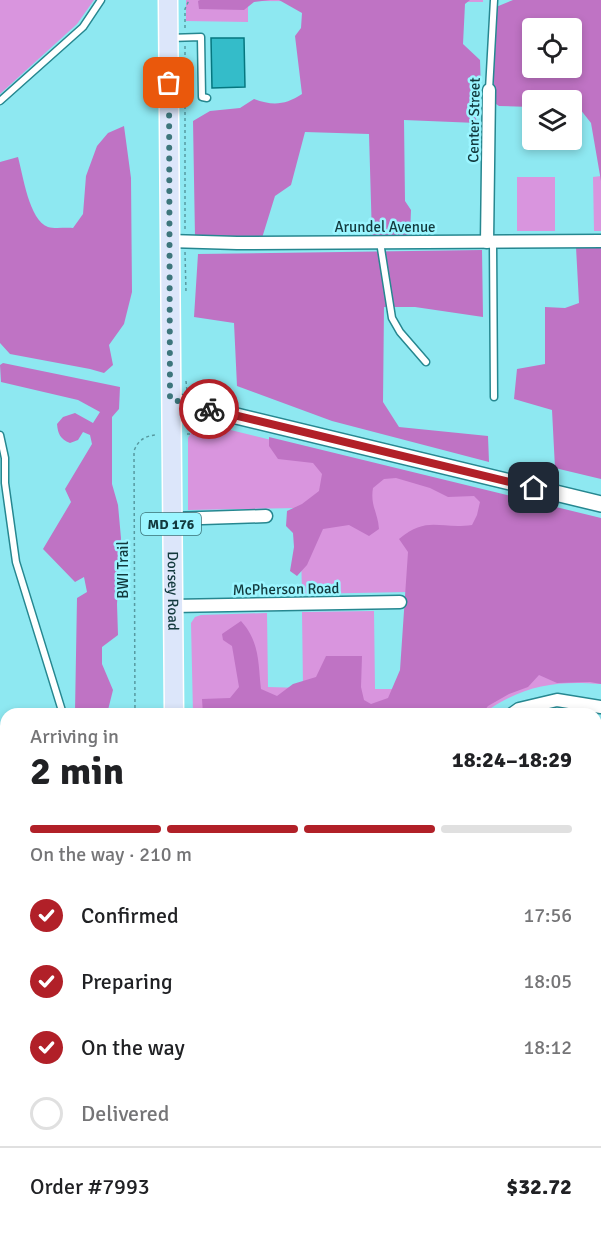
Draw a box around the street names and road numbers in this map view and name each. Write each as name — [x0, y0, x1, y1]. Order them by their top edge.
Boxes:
street label: Center Street — [464, 77, 484, 163]
street label: Arundel Avenue — [334, 218, 436, 236]
road number: MD 176 — [141, 513, 201, 535]
street label: BWI Trail — [114, 541, 132, 599]
street label: Dorsey Road — [164, 551, 182, 631]
street label: McPherson Road — [232, 579, 340, 599]

